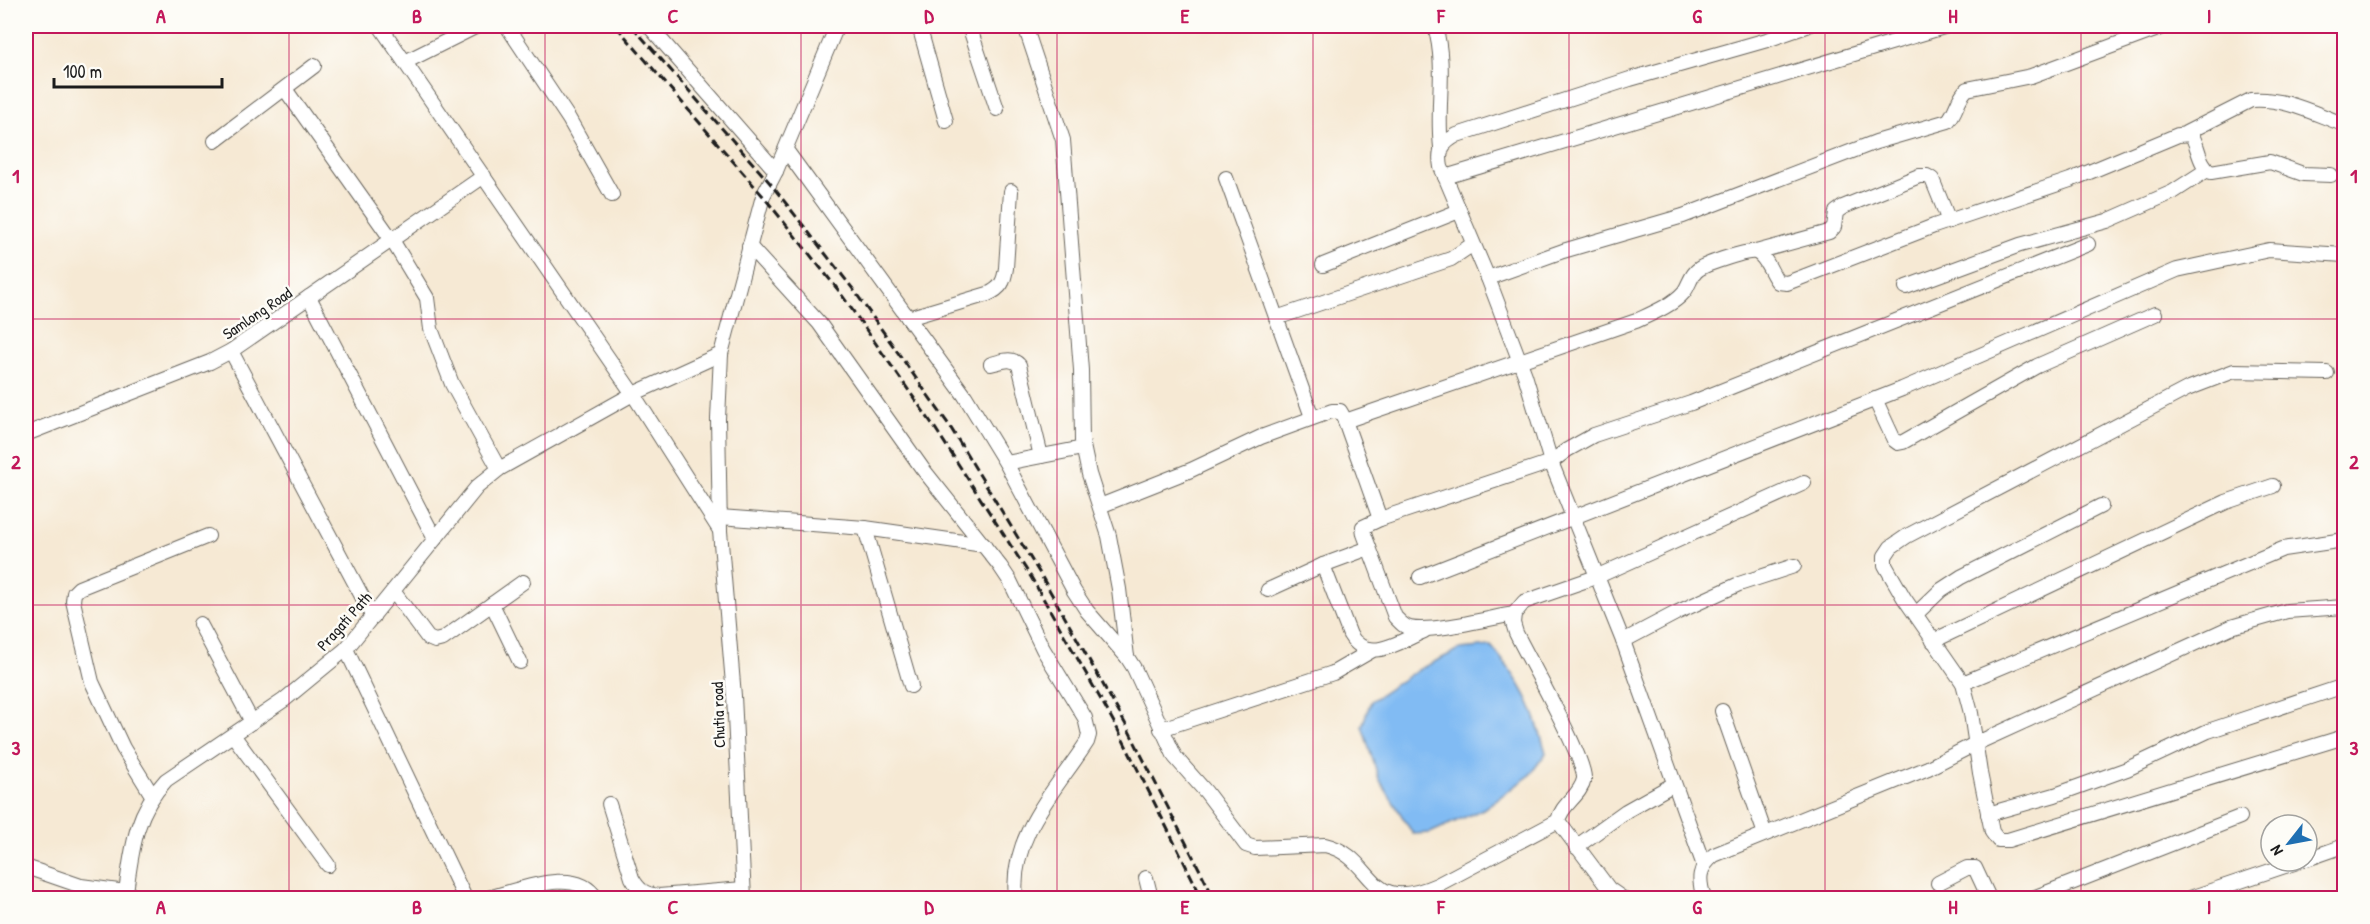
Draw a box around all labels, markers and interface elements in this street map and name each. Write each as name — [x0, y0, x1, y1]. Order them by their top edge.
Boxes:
text: A — [156, 2, 166, 29]
text: B — [412, 2, 422, 29]
text: C — [668, 2, 679, 29]
text: D — [924, 2, 934, 29]
text: E — [1181, 2, 1190, 29]
text: F — [1436, 2, 1446, 29]
text: G — [1692, 2, 1702, 29]
text: H — [1948, 2, 1958, 29]
text: I — [2207, 2, 2211, 29]
scale bar — [54, 51, 222, 89]
text: 100 m — [63, 59, 102, 84]
text: 1 — [12, 162, 20, 189]
text: 1 — [2350, 162, 2358, 189]
street label: Samlong Road — [218, 282, 296, 344]
text: 2 — [11, 448, 21, 475]
text: 2 — [2349, 448, 2359, 475]
street label: Pragati Path — [312, 587, 377, 655]
street label: Chutia road — [706, 682, 730, 748]
text: 3 — [12, 734, 21, 761]
text: 3 — [2350, 734, 2359, 761]
north arrow — [2259, 813, 2319, 873]
text: N — [2264, 841, 2288, 860]
text: A — [156, 893, 166, 920]
text: B — [412, 893, 422, 920]
text: C — [668, 893, 679, 920]
text: D — [924, 893, 934, 920]
text: E — [1181, 893, 1190, 920]
text: F — [1436, 893, 1446, 920]
text: G — [1692, 893, 1702, 920]
text: H — [1948, 893, 1958, 920]
text: I — [2207, 893, 2211, 920]

